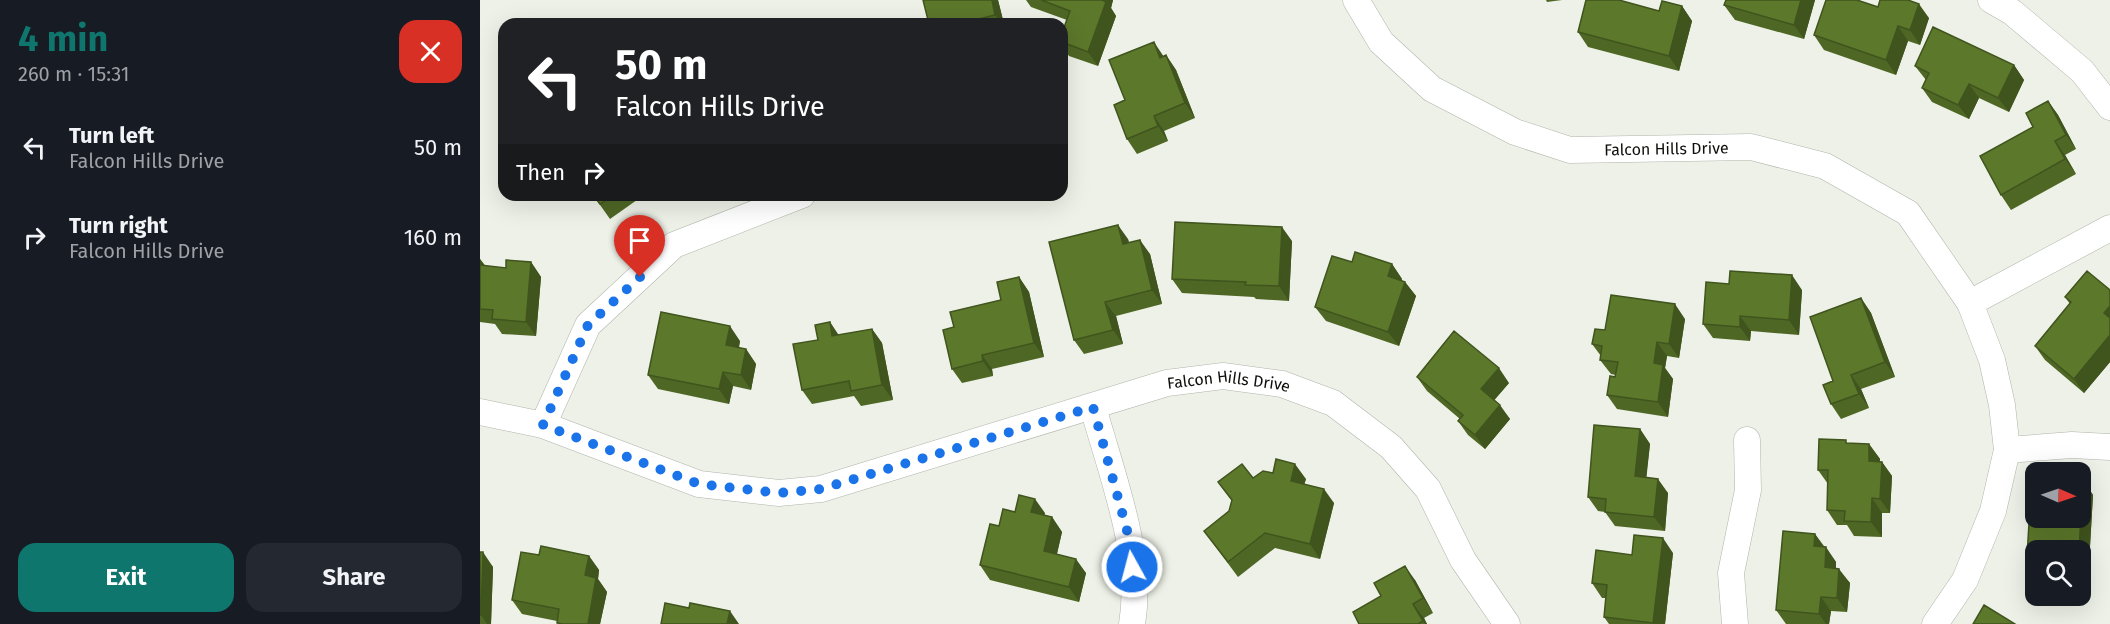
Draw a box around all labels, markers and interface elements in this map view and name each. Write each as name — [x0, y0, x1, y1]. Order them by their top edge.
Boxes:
text: 4 min — [18, 17, 108, 61]
button: close — [399, 20, 462, 83]
text: 50 m — [615, 40, 708, 90]
icon: left — [516, 42, 594, 120]
text: 260 m · 15:31 — [18, 62, 129, 86]
text: Falcon Hills Drive — [615, 91, 825, 123]
text: Turn left — [69, 122, 154, 149]
icon: left — [18, 131, 51, 164]
text: 50 m — [414, 134, 462, 161]
street label: Falcon Hills Drive — [1604, 138, 1729, 159]
text: Falcon Hills Drive — [69, 149, 224, 173]
icon: right — [577, 156, 610, 189]
text: Then — [516, 159, 565, 186]
text: Turn right — [69, 212, 168, 239]
pin — [614, 215, 665, 277]
icon: right — [18, 221, 51, 254]
text: 160 m — [404, 224, 462, 251]
icon: arrive — [623, 224, 656, 257]
text: Falcon Hills Drive — [69, 239, 224, 263]
street label: Falcon Hills Drive — [1166, 366, 1293, 396]
north arrow — [2025, 462, 2091, 528]
map controls — [2025, 462, 2091, 606]
position arrow — [1100, 535, 1164, 599]
button: search — [2025, 540, 2091, 606]
button: Exit — [18, 543, 234, 612]
button: Share — [246, 543, 462, 612]

